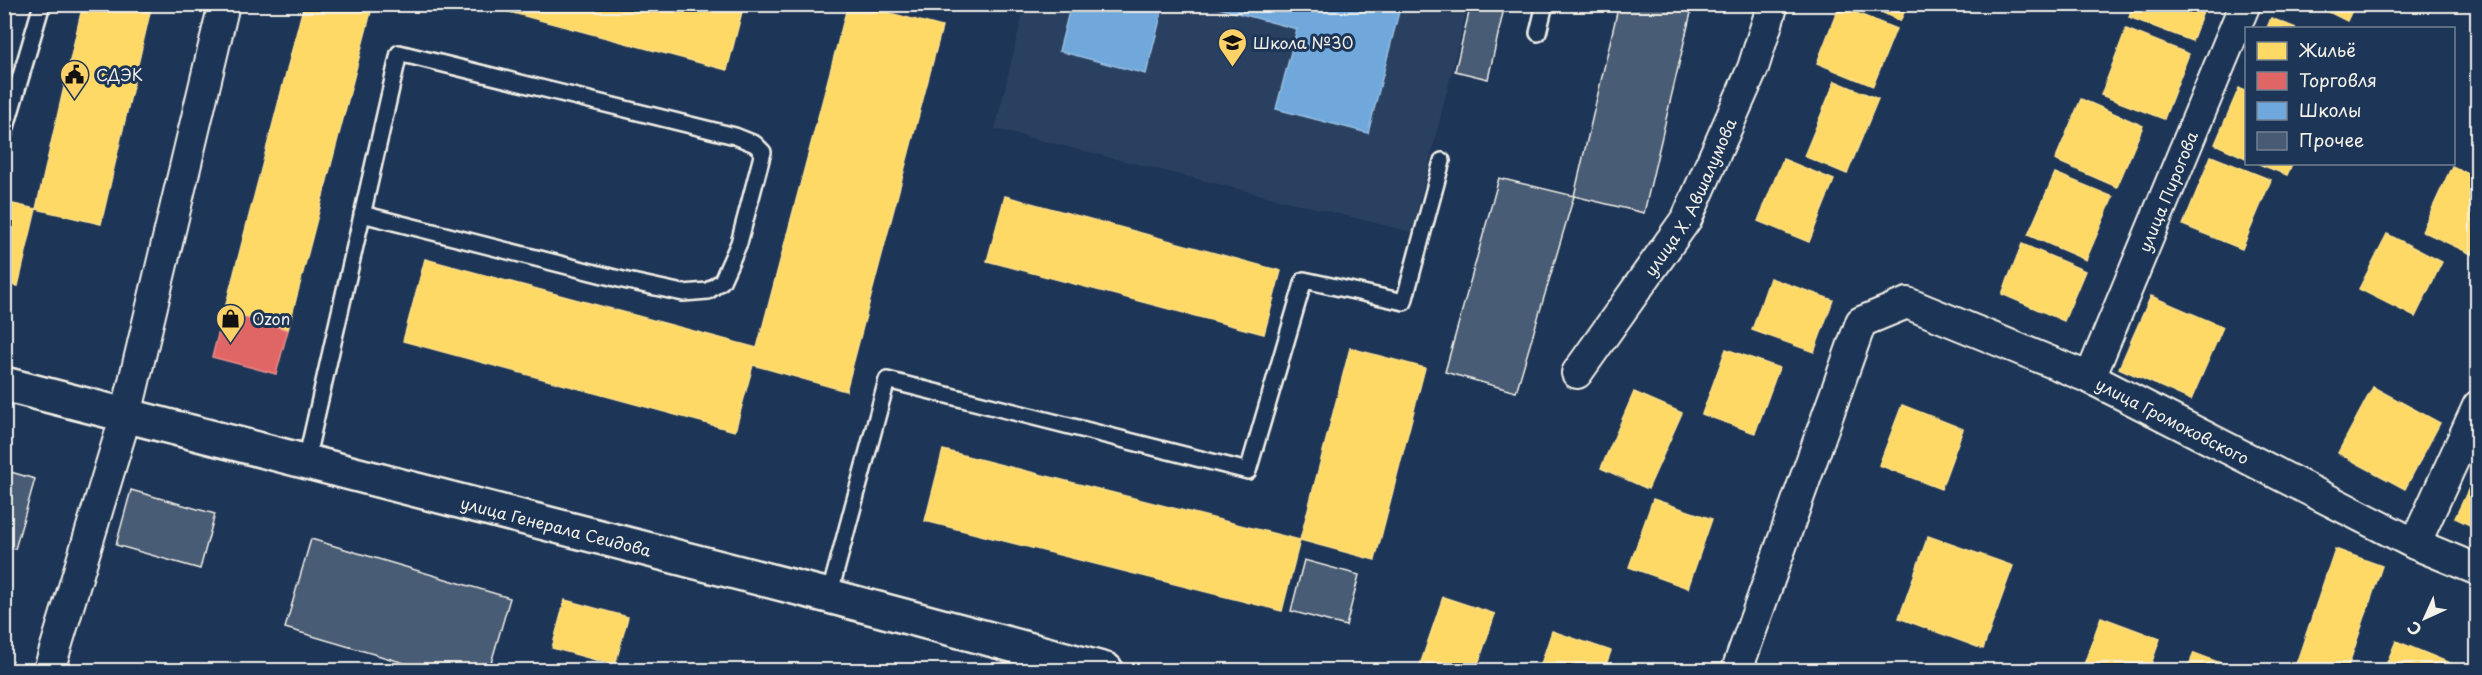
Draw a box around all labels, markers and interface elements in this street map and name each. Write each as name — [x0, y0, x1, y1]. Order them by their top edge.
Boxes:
school or university icon: Школа №30 — [1216, 26, 1248, 68]
legend — [2245, 27, 2455, 165]
place label: Школа №30 — [1253, 30, 1353, 54]
text: Жильё — [2298, 36, 2356, 63]
public building icon: СДЭК — [59, 58, 91, 100]
place label: СДЭК — [96, 62, 143, 86]
text: Торговля — [2299, 66, 2377, 93]
text: Школы — [2299, 96, 2362, 123]
street label: улица Х. Авшалумова — [1638, 114, 1742, 281]
text: Прочее — [2299, 126, 2364, 153]
street label: улица Пирогова — [2132, 127, 2203, 255]
shop icon: Ozon — [215, 302, 247, 344]
place label: Ozon — [252, 306, 290, 330]
street label: улица Громоковского — [2092, 371, 2254, 469]
street label: улица Генерала Сеидова — [458, 490, 654, 562]
north arrow — [2395, 588, 2455, 648]
text: С — [2401, 617, 2426, 642]

